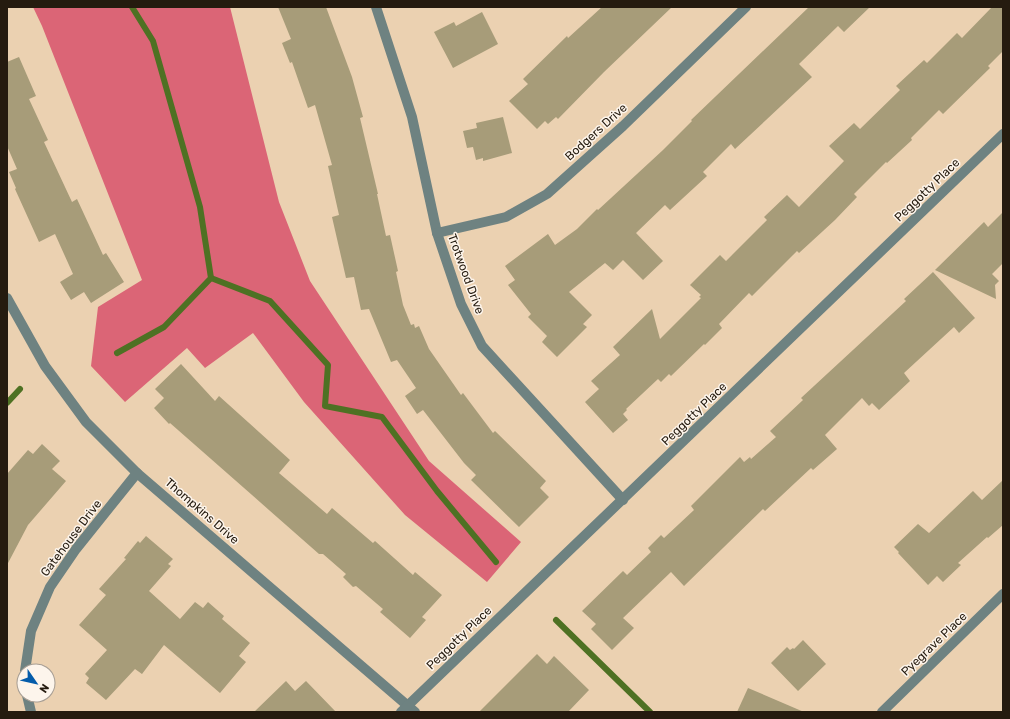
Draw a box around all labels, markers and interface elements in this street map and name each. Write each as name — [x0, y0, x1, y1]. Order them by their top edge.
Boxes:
street label: Bodgers Drive — [562, 100, 630, 163]
street label: Peggotty Place — [892, 155, 963, 224]
street label: Trotwood Drive — [445, 232, 487, 316]
street label: Peggotty Place — [659, 379, 730, 448]
street label: Thompkins Drive — [162, 475, 242, 547]
street label: Gatehouse Drive — [38, 497, 105, 579]
street label: Peggotty Place — [424, 603, 495, 672]
street label: Pyegrave Place — [898, 609, 970, 679]
north arrow — [16, 663, 56, 703]
text: N — [36, 681, 51, 695]

